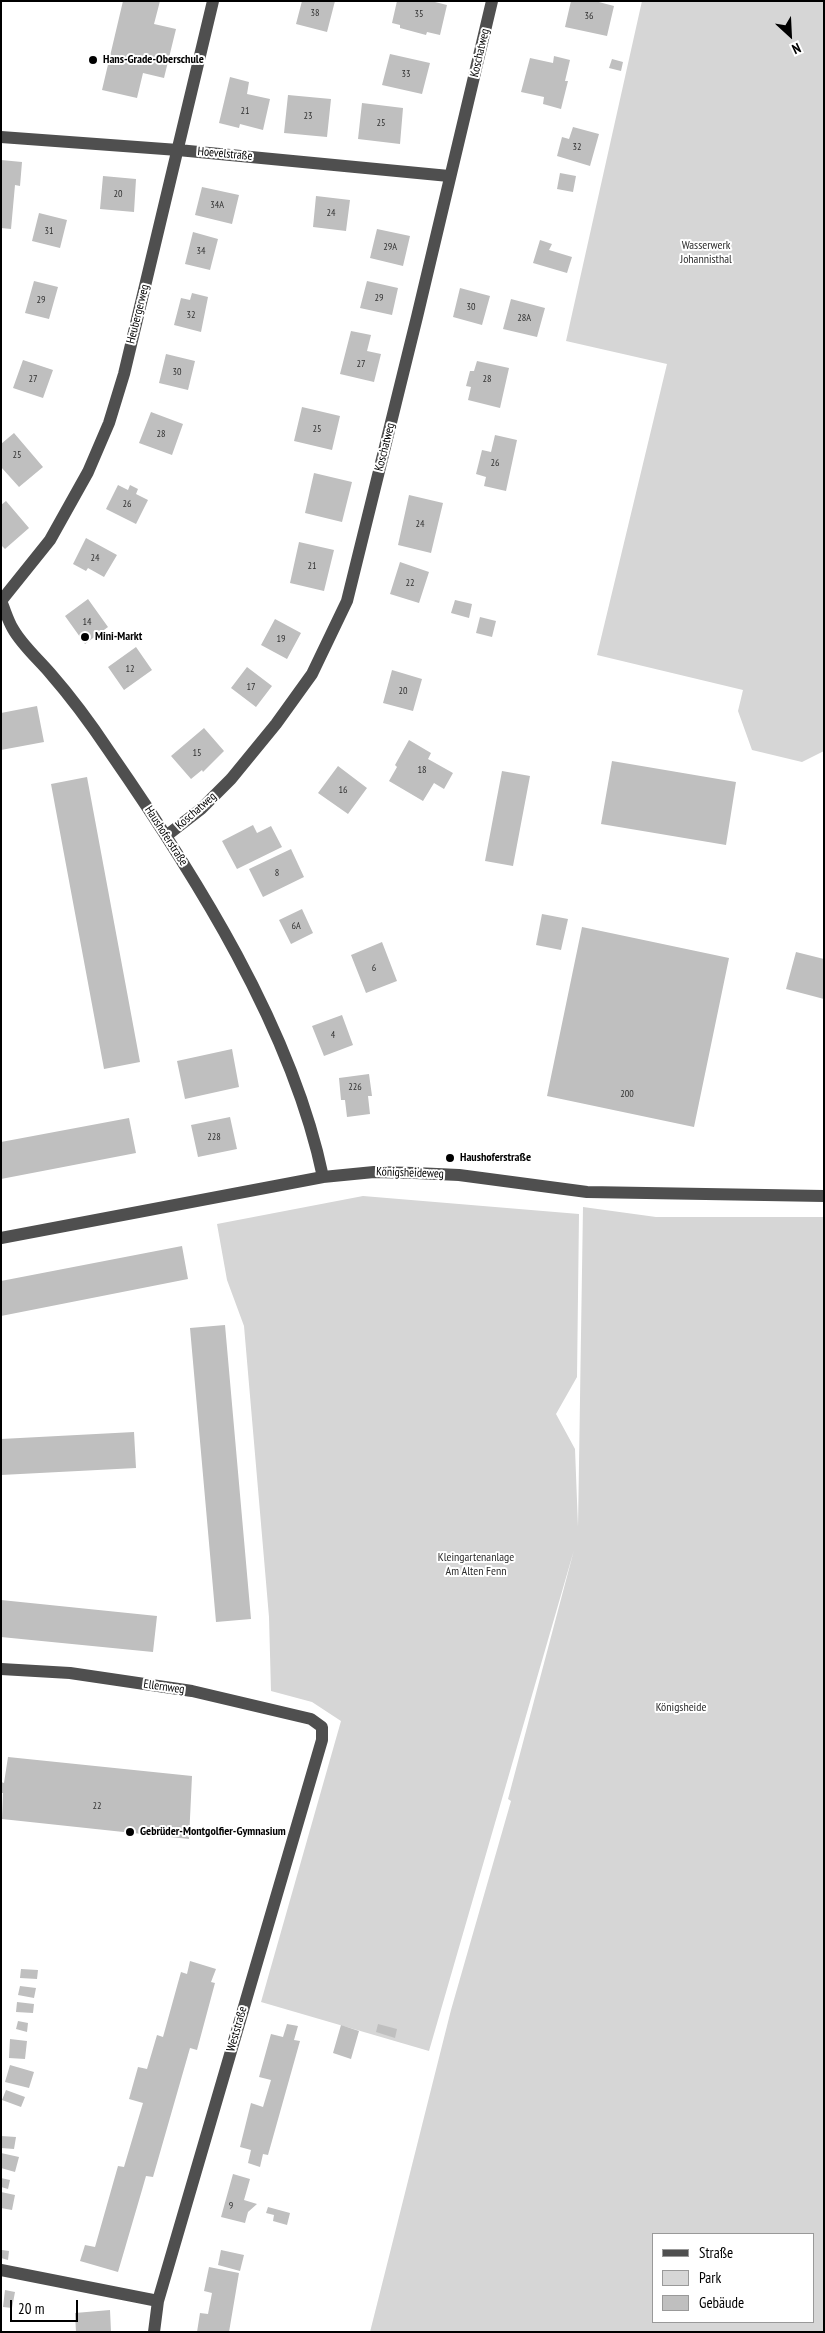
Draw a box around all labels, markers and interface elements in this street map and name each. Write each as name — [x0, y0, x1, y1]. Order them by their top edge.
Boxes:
house number: 38 — [311, 7, 319, 19]
house number: 35 — [415, 8, 423, 20]
house number: 36 — [585, 10, 593, 22]
north arrow — [765, 10, 815, 60]
street label: Koschatweg — [467, 27, 493, 79]
text: N — [789, 39, 804, 58]
place label: Hans-Grade-Oberschule — [103, 53, 204, 67]
marker: Hans-Grade-Oberschule — [87, 54, 99, 66]
house number: 33 — [402, 68, 410, 80]
house number: 21 — [241, 105, 249, 117]
house number: 23 — [304, 110, 312, 122]
house number: 25 — [377, 117, 385, 129]
house number: 32 — [573, 141, 581, 153]
street label: Hoevelstraße — [197, 144, 253, 164]
house number: 20 — [114, 188, 122, 200]
house number: 34A — [210, 199, 224, 211]
house number: 24 — [327, 207, 335, 219]
house number: 31 — [45, 225, 53, 237]
park label: Wasserwerk Johannisthal — [680, 239, 732, 267]
house number: 29A — [383, 241, 397, 253]
house number: 34 — [197, 245, 205, 257]
street label: Heubergerweg — [124, 283, 152, 345]
house number: 29 — [375, 292, 383, 304]
house number: 29 — [37, 294, 45, 306]
house number: 30 — [467, 301, 475, 313]
house number: 32 — [187, 309, 195, 321]
house number: 28A — [517, 312, 531, 324]
house number: 27 — [357, 358, 365, 370]
house number: 30 — [173, 366, 181, 378]
house number: 27 — [29, 373, 37, 385]
house number: 28 — [483, 373, 491, 385]
street label: Koschatweg — [372, 421, 398, 473]
house number: 25 — [313, 423, 321, 435]
house number: 28 — [157, 428, 165, 440]
house number: 25 — [13, 449, 21, 461]
house number: 26 — [491, 457, 499, 469]
house number: 26 — [123, 498, 131, 510]
house number: 24 — [416, 518, 424, 530]
house number: 24 — [91, 552, 99, 564]
house number: 21 — [308, 560, 316, 572]
house number: 22 — [406, 577, 414, 589]
house number: 14 — [83, 616, 91, 628]
place label: Mini-Markt — [95, 630, 142, 644]
marker: Mini-Markt — [79, 631, 91, 643]
house number: 19 — [277, 633, 285, 645]
house number: 12 — [126, 663, 134, 675]
house number: 17 — [247, 681, 255, 693]
house number: 20 — [399, 685, 407, 697]
house number: 15 — [193, 747, 201, 759]
house number: 18 — [418, 764, 426, 776]
house number: 16 — [339, 784, 347, 796]
street label: Koschatweg — [173, 789, 219, 833]
street label: Haushoferstraße — [141, 803, 191, 869]
house number: 8 — [275, 867, 279, 879]
house number: 6A — [291, 920, 301, 932]
house number: 6 — [372, 962, 376, 974]
house number: 4 — [331, 1029, 335, 1041]
house number: 226 — [348, 1081, 362, 1093]
house number: 200 — [620, 1088, 634, 1100]
house number: 228 — [207, 1131, 221, 1143]
place label: Haushoferstraße — [460, 1151, 531, 1165]
marker: Haushoferstraße — [444, 1152, 456, 1164]
street label: Königsheideweg — [376, 1165, 444, 1181]
park label: Kleingartenanlage Am Alten Fenn — [438, 1551, 514, 1579]
street label: Ellernweg — [143, 1677, 185, 1697]
park label: Königsheide — [656, 1701, 706, 1715]
house number: 22 — [93, 1800, 101, 1812]
place label: Gebrüder-Montgolfier-Gymnasium — [140, 1825, 286, 1839]
marker: Gebrüder-Montgolfier-Gymnasium — [124, 1826, 136, 1838]
street label: Weststraße — [224, 2005, 250, 2053]
house number: 9 — [229, 2200, 233, 2212]
legend — [652, 2233, 815, 2323]
text: Straße — [699, 2243, 733, 2262]
text: Park — [699, 2268, 721, 2287]
scale bar — [12, 2290, 80, 2322]
text: Gebäude — [699, 2293, 744, 2312]
text: 20 m — [18, 2299, 44, 2318]

